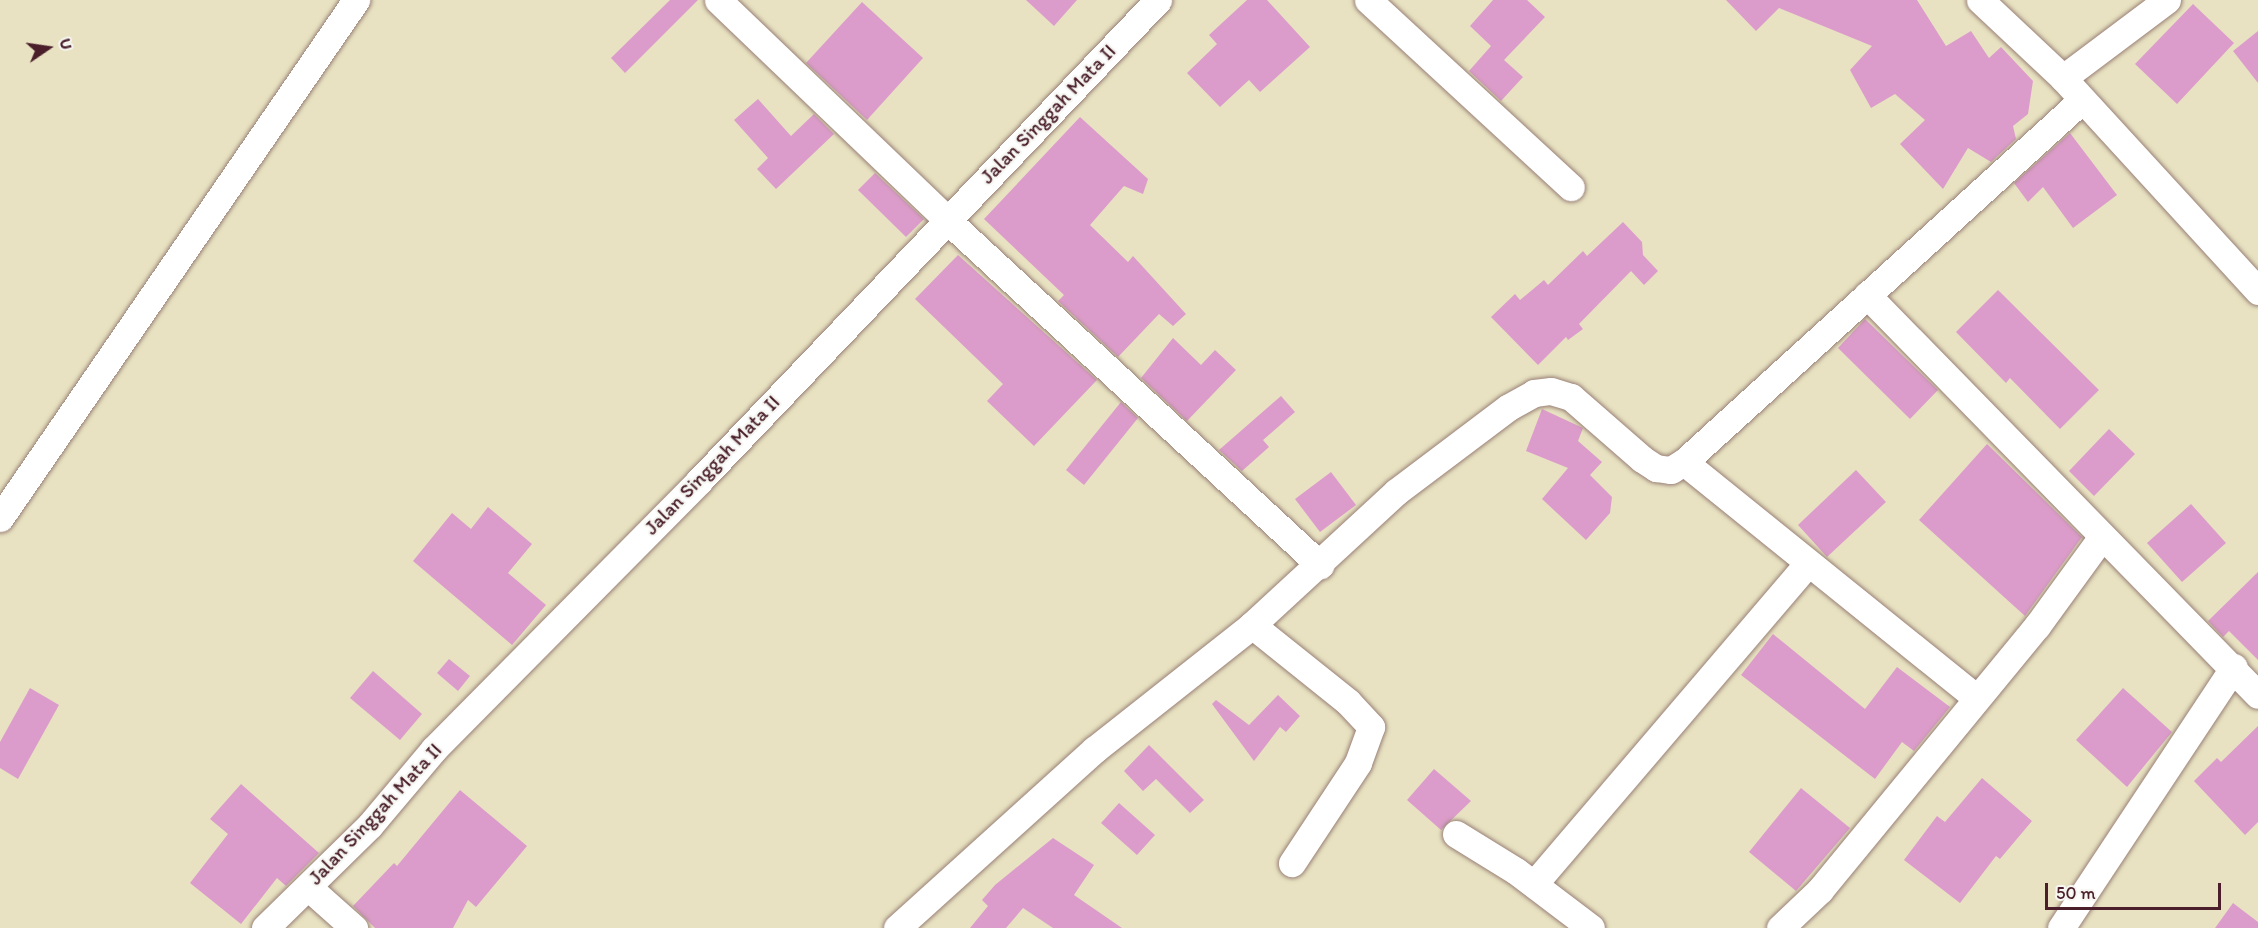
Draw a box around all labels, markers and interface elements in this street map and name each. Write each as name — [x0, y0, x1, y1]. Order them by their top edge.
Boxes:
north arrow — [18, 18, 78, 78]
text: U — [56, 37, 76, 51]
street label: Jalan Singgah Mata II — [975, 39, 1121, 189]
street label: Jalan Singgah Mata II — [639, 390, 785, 540]
street label: Jalan Singgah Mata II — [303, 738, 447, 890]
scale bar — [2048, 871, 2224, 909]
text: 50 m — [2056, 882, 2096, 904]

